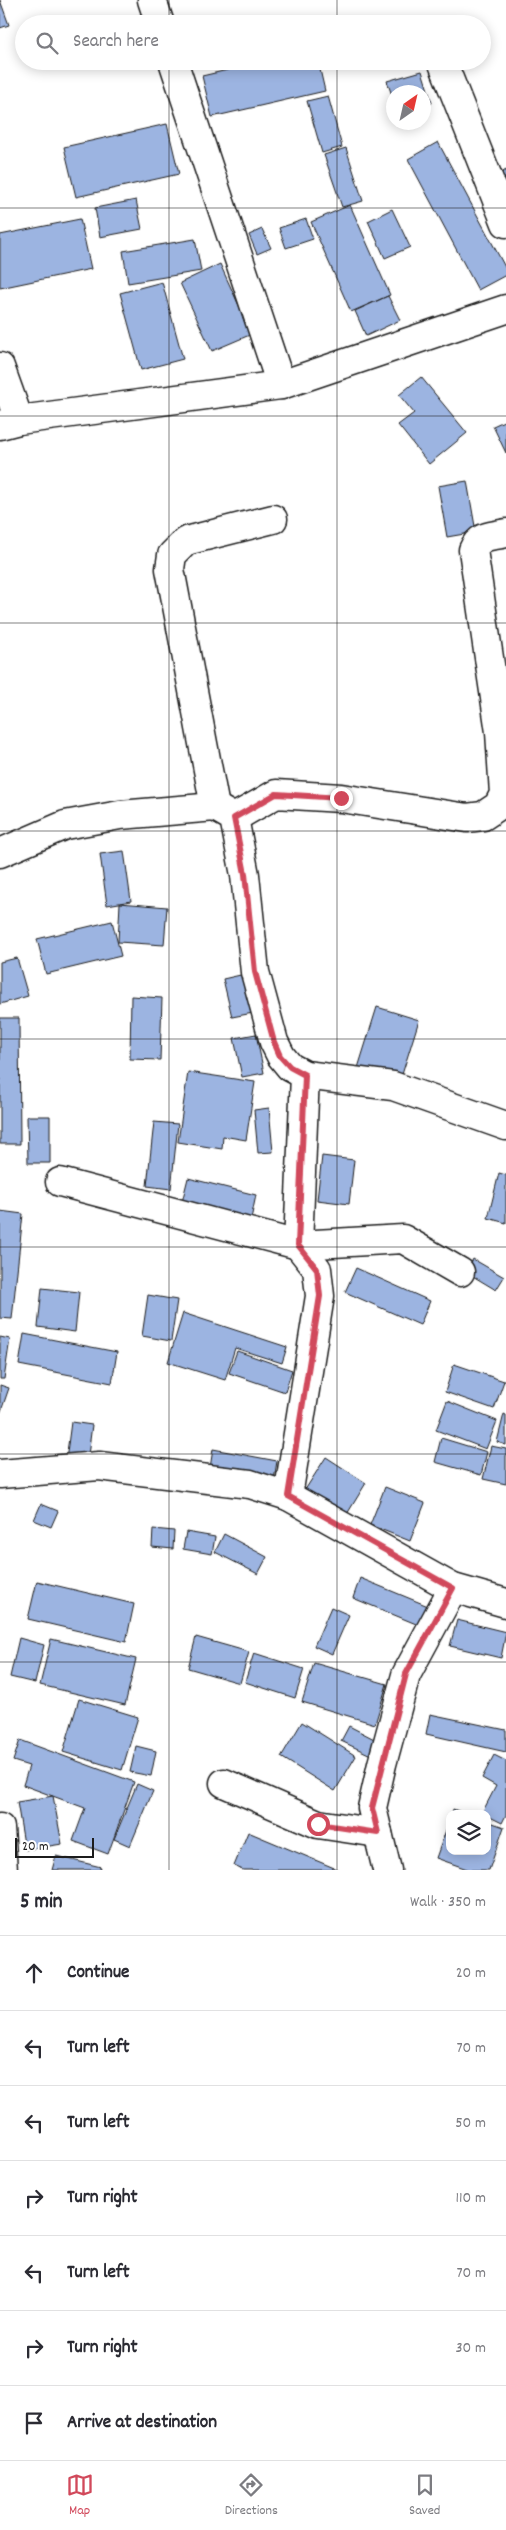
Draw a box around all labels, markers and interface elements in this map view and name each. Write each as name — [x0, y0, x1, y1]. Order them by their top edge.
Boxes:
search box — [15, 15, 491, 70]
icon: search — [33, 29, 61, 57]
text: Search here — [73, 29, 159, 56]
north arrow — [386, 85, 431, 130]
route end — [330, 787, 353, 810]
map controls — [446, 1810, 491, 1855]
button: layers — [446, 1810, 491, 1855]
route start — [307, 1813, 330, 1836]
scale bar — [15, 1835, 94, 1858]
text: 20 m — [22, 1837, 49, 1857]
text: 5 min — [20, 1888, 63, 1918]
text: Walk · 350 m — [410, 1891, 486, 1914]
icon: ahead — [20, 1959, 48, 1987]
text: Continue — [67, 1960, 129, 1987]
text: 20 m — [456, 1962, 486, 1985]
icon: left — [20, 2034, 48, 2062]
text: Turn left — [67, 2035, 130, 2062]
text: 70 m — [456, 2037, 486, 2060]
icon: left — [20, 2109, 48, 2137]
text: Turn left — [67, 2110, 130, 2137]
text: 50 m — [455, 2112, 486, 2135]
icon: right — [20, 2184, 48, 2212]
text: Turn right — [67, 2185, 138, 2212]
text: 110 m — [456, 2187, 486, 2210]
icon: left — [20, 2259, 48, 2287]
text: Turn left — [67, 2260, 130, 2287]
text: 70 m — [456, 2262, 486, 2285]
icon: right — [20, 2334, 48, 2362]
text: Turn right — [67, 2335, 138, 2362]
text: 30 m — [456, 2337, 486, 2360]
icon: arrive — [20, 2409, 48, 2437]
text: Arrive at destination — [67, 2410, 217, 2437]
tab: Map — [66, 2471, 94, 2521]
tab: Directions — [225, 2471, 278, 2521]
tab: Saved — [409, 2471, 440, 2521]

